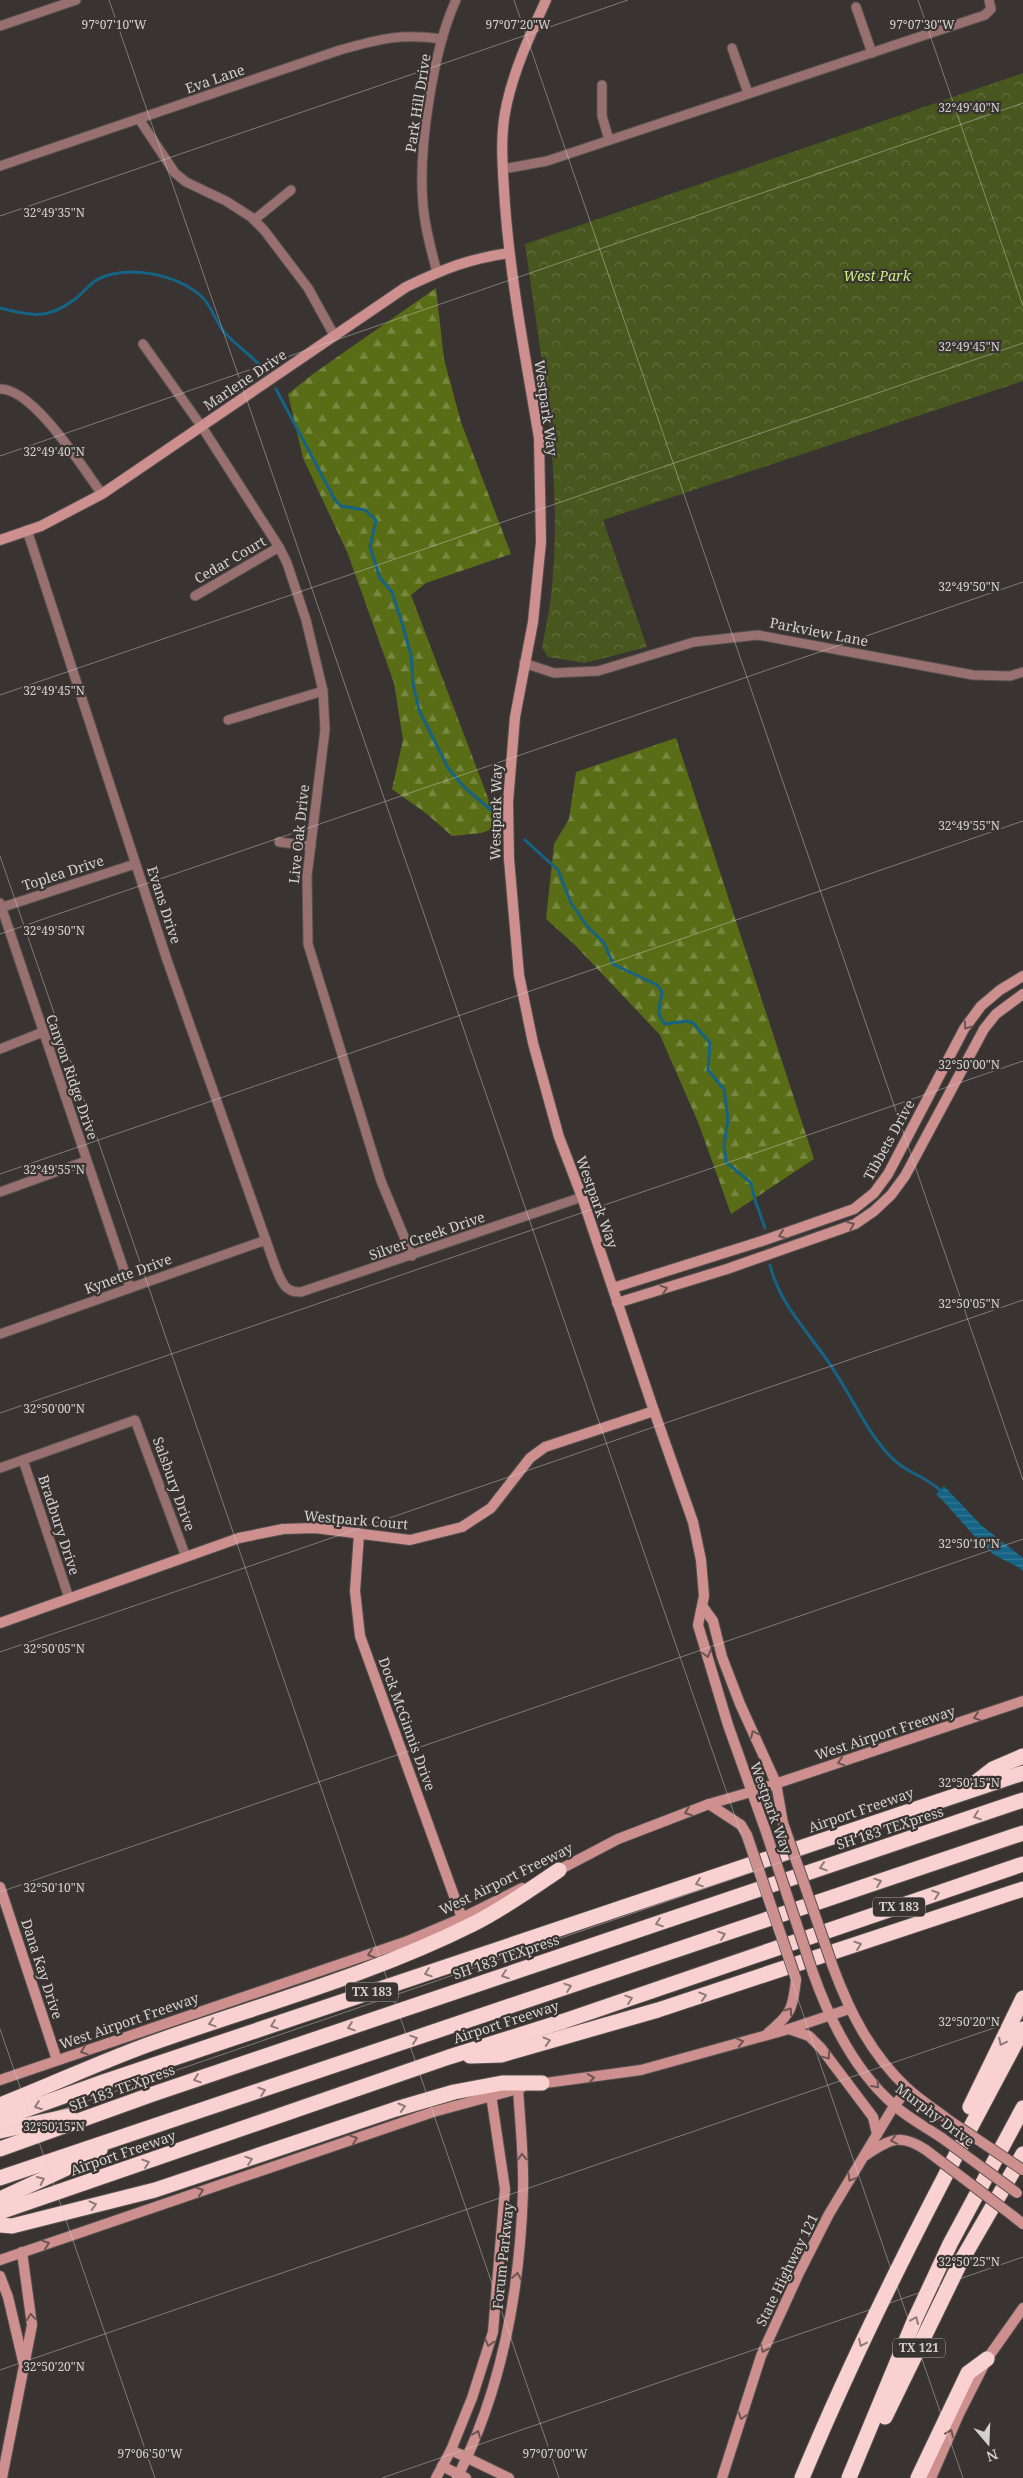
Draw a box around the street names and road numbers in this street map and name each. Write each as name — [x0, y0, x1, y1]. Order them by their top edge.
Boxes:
street label: Park Hill Drive — [400, 52, 435, 154]
street label: Eva Lane — [183, 60, 247, 98]
street label: Marlene Drive — [199, 345, 290, 414]
street label: Westpark Way — [530, 359, 563, 457]
street label: Cedar Court — [190, 531, 269, 588]
street label: Parkview Lane — [768, 613, 870, 650]
street label: Westpark Way — [485, 763, 506, 860]
street label: Live Oak Drive — [284, 784, 313, 884]
street label: Toplea Drive — [20, 850, 106, 895]
street label: Evans Drive — [143, 864, 186, 946]
street label: Canyon Ridge Drive — [42, 1012, 103, 1142]
street label: Tibbets Drive — [859, 1096, 919, 1183]
street label: Westpark Way — [572, 1153, 623, 1251]
street label: Silver Creek Drive — [366, 1207, 487, 1264]
street label: Kynette Drive — [82, 1249, 174, 1298]
street label: Salsbury Drive — [149, 1434, 200, 1533]
street label: Bradbury Drive — [34, 1472, 85, 1577]
street label: Westpark Court — [303, 1505, 409, 1534]
street label: Dock McGinnis Drive — [374, 1654, 440, 1793]
street label: West Airport Freeway — [812, 1701, 957, 1764]
street label: Westpark Way — [746, 1759, 797, 1857]
street label: Airport Freeway — [806, 1783, 916, 1836]
street label: SH 183 TEXpress — [834, 1801, 946, 1854]
street label: West Airport Freeway — [436, 1838, 576, 1919]
road number: TX 183 — [873, 1898, 925, 1916]
street label: Dana Kay Drive — [17, 1916, 68, 2021]
street label: SH 183 TEXpress — [450, 1929, 562, 1984]
road number: TX 183 — [346, 1982, 398, 2001]
street label: West Airport Freeway — [57, 1988, 201, 2053]
street label: Airport Freeway — [451, 1995, 561, 2048]
street label: SH 183 TEXpress — [66, 2060, 177, 2115]
street label: Murphy Drive — [892, 2079, 979, 2151]
street label: Airport Freeway — [68, 2126, 178, 2179]
street label: Forum Parkway — [487, 2202, 518, 2310]
street label: State Highway 121 — [751, 2210, 822, 2329]
road number: TX 121 — [893, 2338, 945, 2358]

